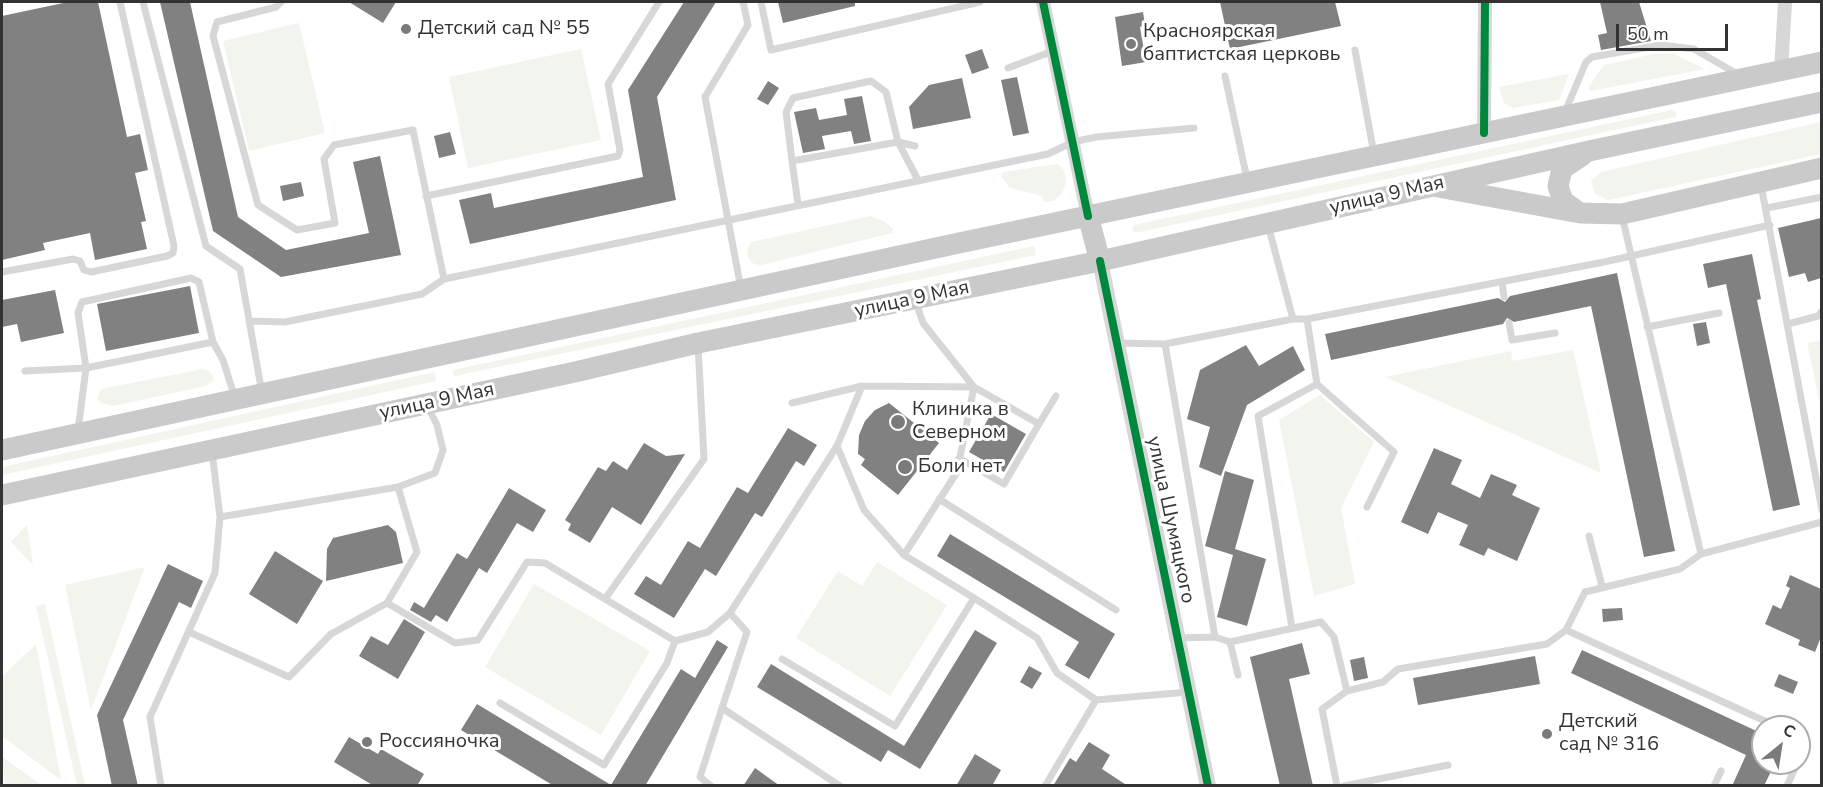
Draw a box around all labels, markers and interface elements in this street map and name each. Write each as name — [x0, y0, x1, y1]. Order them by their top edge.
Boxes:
scale bar — [1619, 12, 1732, 50]
place label: Детский сад № 55 — [418, 17, 590, 41]
place label: Красноярская баптистская церковь — [1143, 20, 1341, 67]
marker: Детский сад № 55 — [399, 22, 413, 36]
text: 50 m — [1627, 22, 1669, 46]
marker: Красноярская баптистская церковь — [1124, 37, 1138, 51]
street label: улица 9 Мая — [1327, 171, 1447, 221]
street label: улица 9 Мая — [852, 276, 972, 324]
street label: улица 9 Мая — [377, 378, 497, 426]
place label: Клиника в Северном — [912, 398, 1009, 445]
marker: Клиника в Северном — [889, 413, 907, 431]
street label: улица Шумяцкого — [1141, 434, 1199, 606]
place label: Боли нет — [918, 455, 1002, 479]
marker: Боли нет — [896, 458, 914, 476]
place label: Детский сад № 316 — [1559, 710, 1659, 757]
north arrow — [1751, 715, 1811, 775]
text: С — [1779, 719, 1799, 743]
marker: Детский сад № 316 — [1540, 727, 1554, 741]
place label: Россияночка — [379, 730, 499, 754]
marker: Россияночка — [360, 735, 374, 749]

